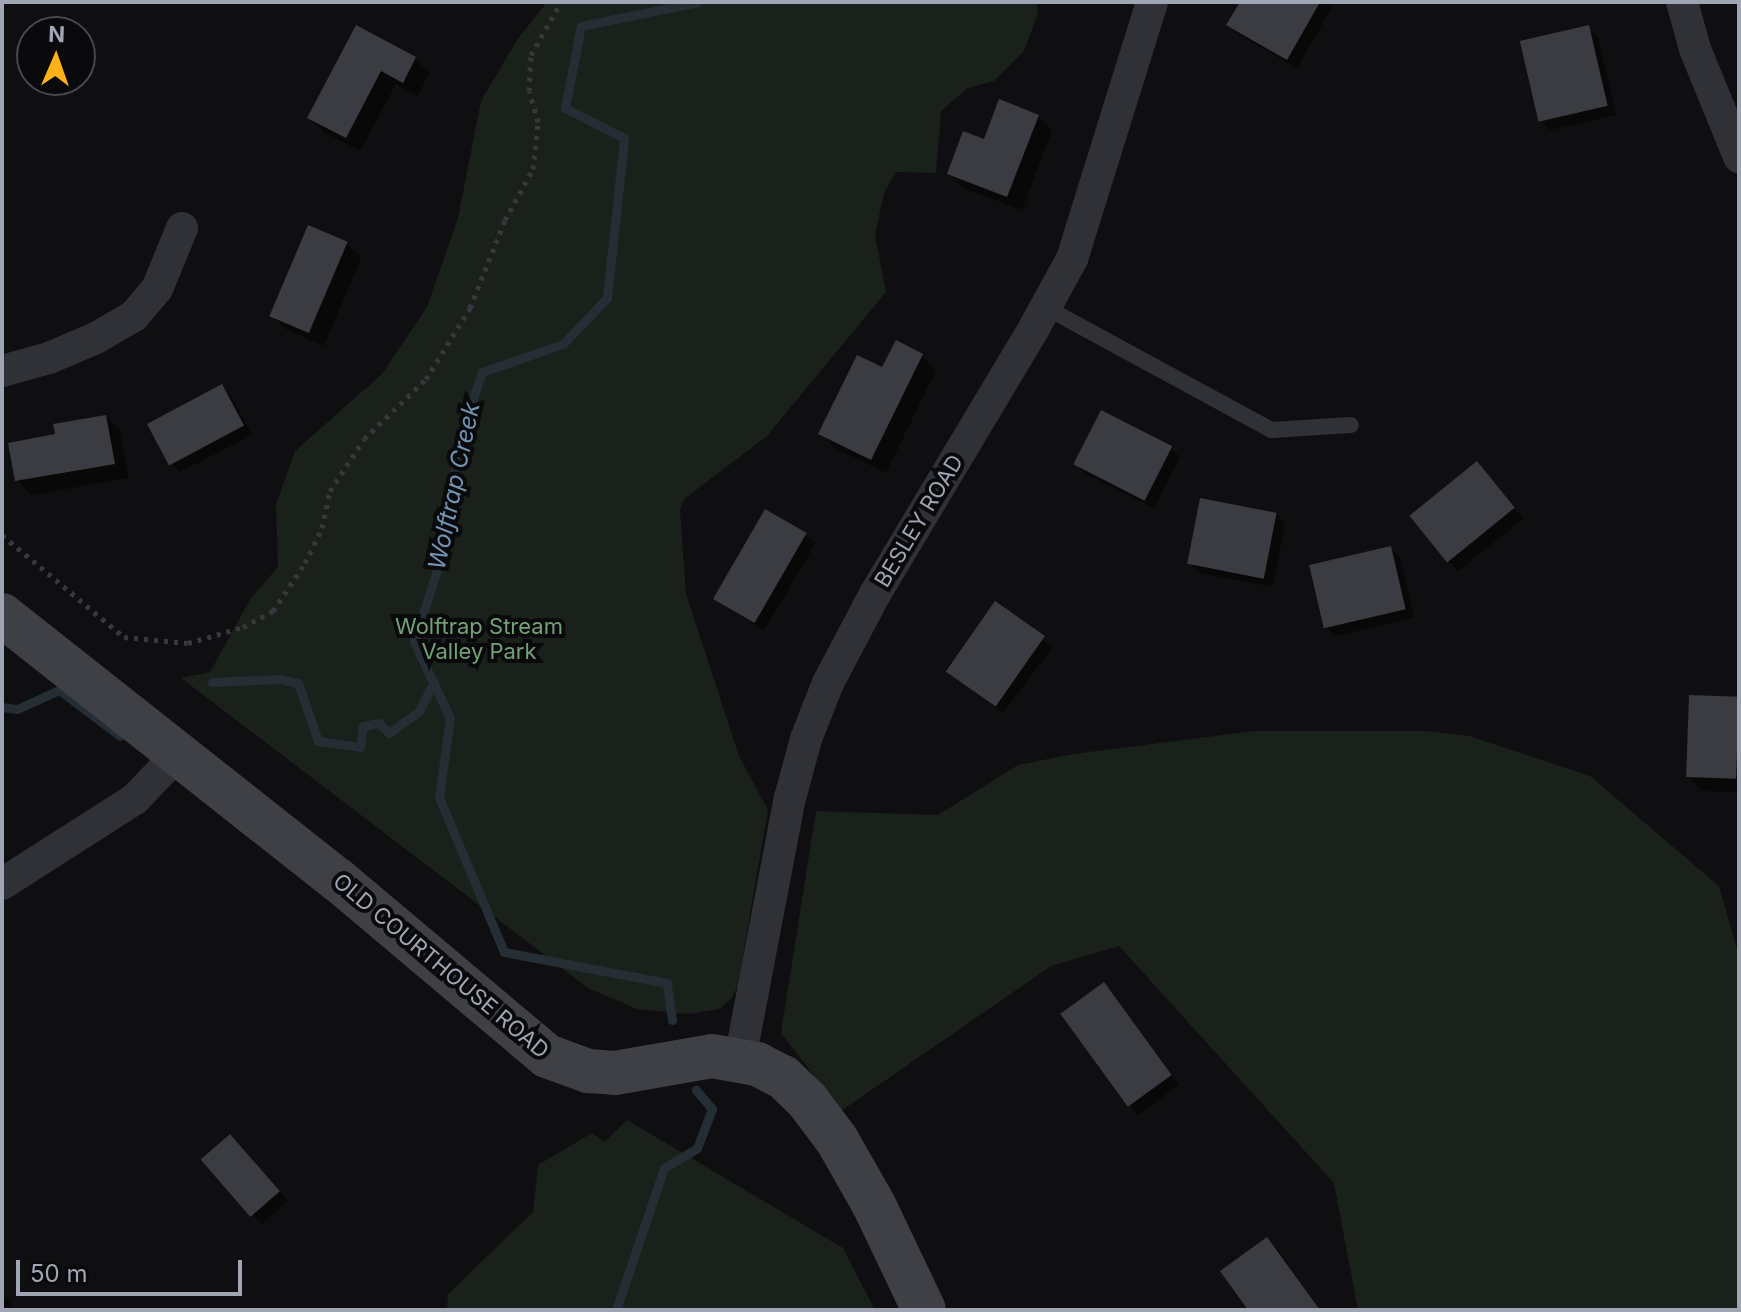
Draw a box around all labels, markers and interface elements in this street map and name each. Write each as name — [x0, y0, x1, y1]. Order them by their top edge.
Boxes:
north arrow — [16, 16, 96, 96]
text: N — [48, 21, 66, 47]
water label: Wolftrap Creek — [422, 400, 486, 572]
street label: BESLEY ROAD — [869, 450, 969, 592]
park label: Wolftrap Stream Valley Park — [395, 613, 563, 664]
street label: OLD COURTHOUSE ROAD — [328, 868, 554, 1064]
scale bar — [20, 1244, 246, 1294]
text: 50 m — [30, 1259, 88, 1288]

